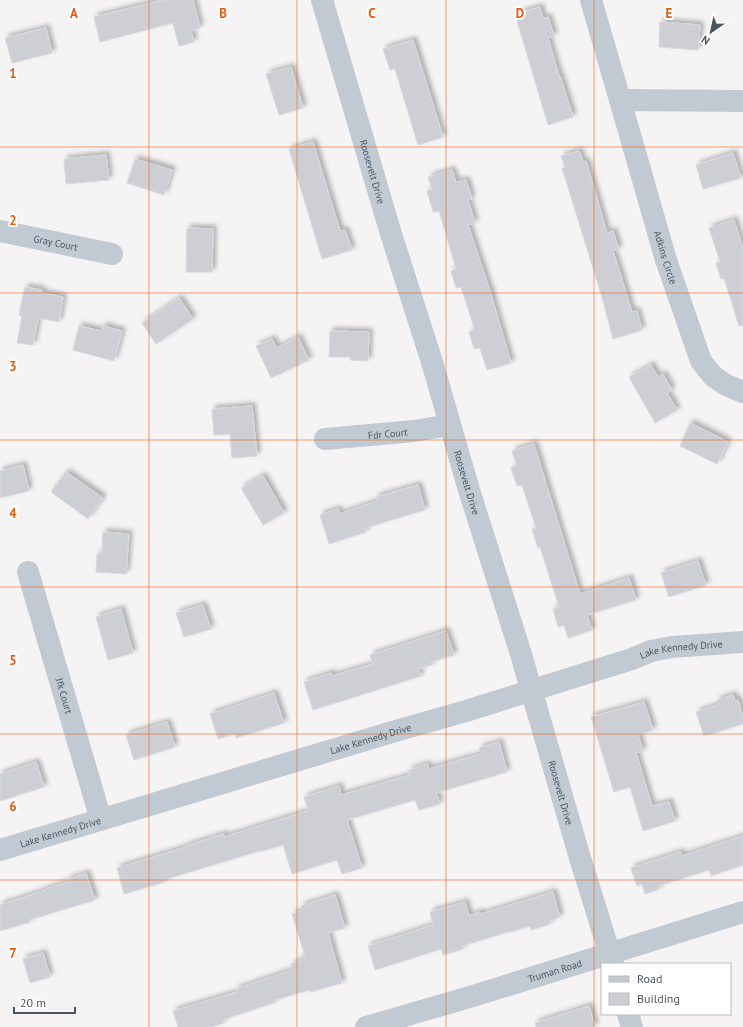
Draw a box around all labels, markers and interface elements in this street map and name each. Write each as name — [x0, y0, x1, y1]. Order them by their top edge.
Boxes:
text: A — [70, 5, 78, 22]
text: B — [219, 5, 227, 22]
text: C — [368, 5, 376, 22]
text: D — [516, 5, 524, 22]
text: E — [666, 5, 673, 22]
north arrow — [691, 12, 731, 52]
text: N — [698, 32, 712, 48]
text: 1 — [9, 65, 17, 82]
street label: Roosevelt Drive — [356, 138, 388, 206]
text: 2 — [9, 212, 17, 229]
street label: Adkins Circle — [651, 229, 680, 286]
street label: Gray Court — [33, 232, 80, 254]
text: 3 — [9, 358, 17, 375]
street label: Fdr Court — [367, 426, 409, 442]
street label: Roosevelt Drive — [451, 449, 482, 517]
text: 4 — [9, 505, 17, 522]
street label: Lake Kennedy Drive — [638, 637, 723, 662]
text: 5 — [9, 652, 17, 669]
street label: Jfk Court — [52, 676, 76, 716]
street label: Lake Kennedy Drive — [329, 721, 413, 757]
street label: Roosevelt Drive — [545, 759, 576, 827]
text: 6 — [9, 798, 17, 815]
street label: Lake Kennedy Drive — [18, 814, 103, 851]
text: 7 — [9, 945, 17, 962]
street label: Truman Road — [526, 957, 583, 986]
legend — [601, 963, 731, 1015]
text: Road — [637, 971, 662, 986]
scale bar — [14, 989, 75, 1015]
text: Building — [637, 991, 680, 1006]
text: 20 m — [20, 995, 46, 1010]

